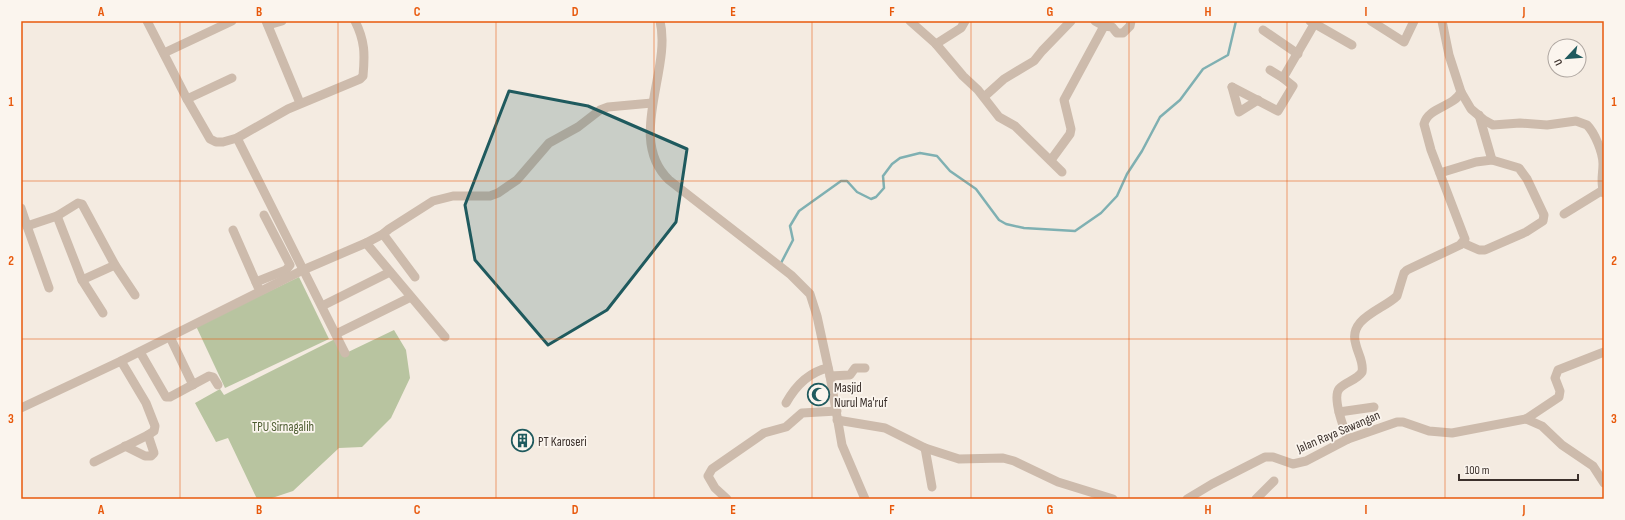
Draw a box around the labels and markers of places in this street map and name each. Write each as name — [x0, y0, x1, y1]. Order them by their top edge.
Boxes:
place label: Masjid Nurul Ma'ruf — [834, 380, 888, 411]
mosque icon: Masjid Nurul Ma'ruf — [805, 381, 831, 407]
building icon: PT Karoseri — [510, 428, 536, 454]
place label: PT Karoseri — [538, 434, 587, 450]

